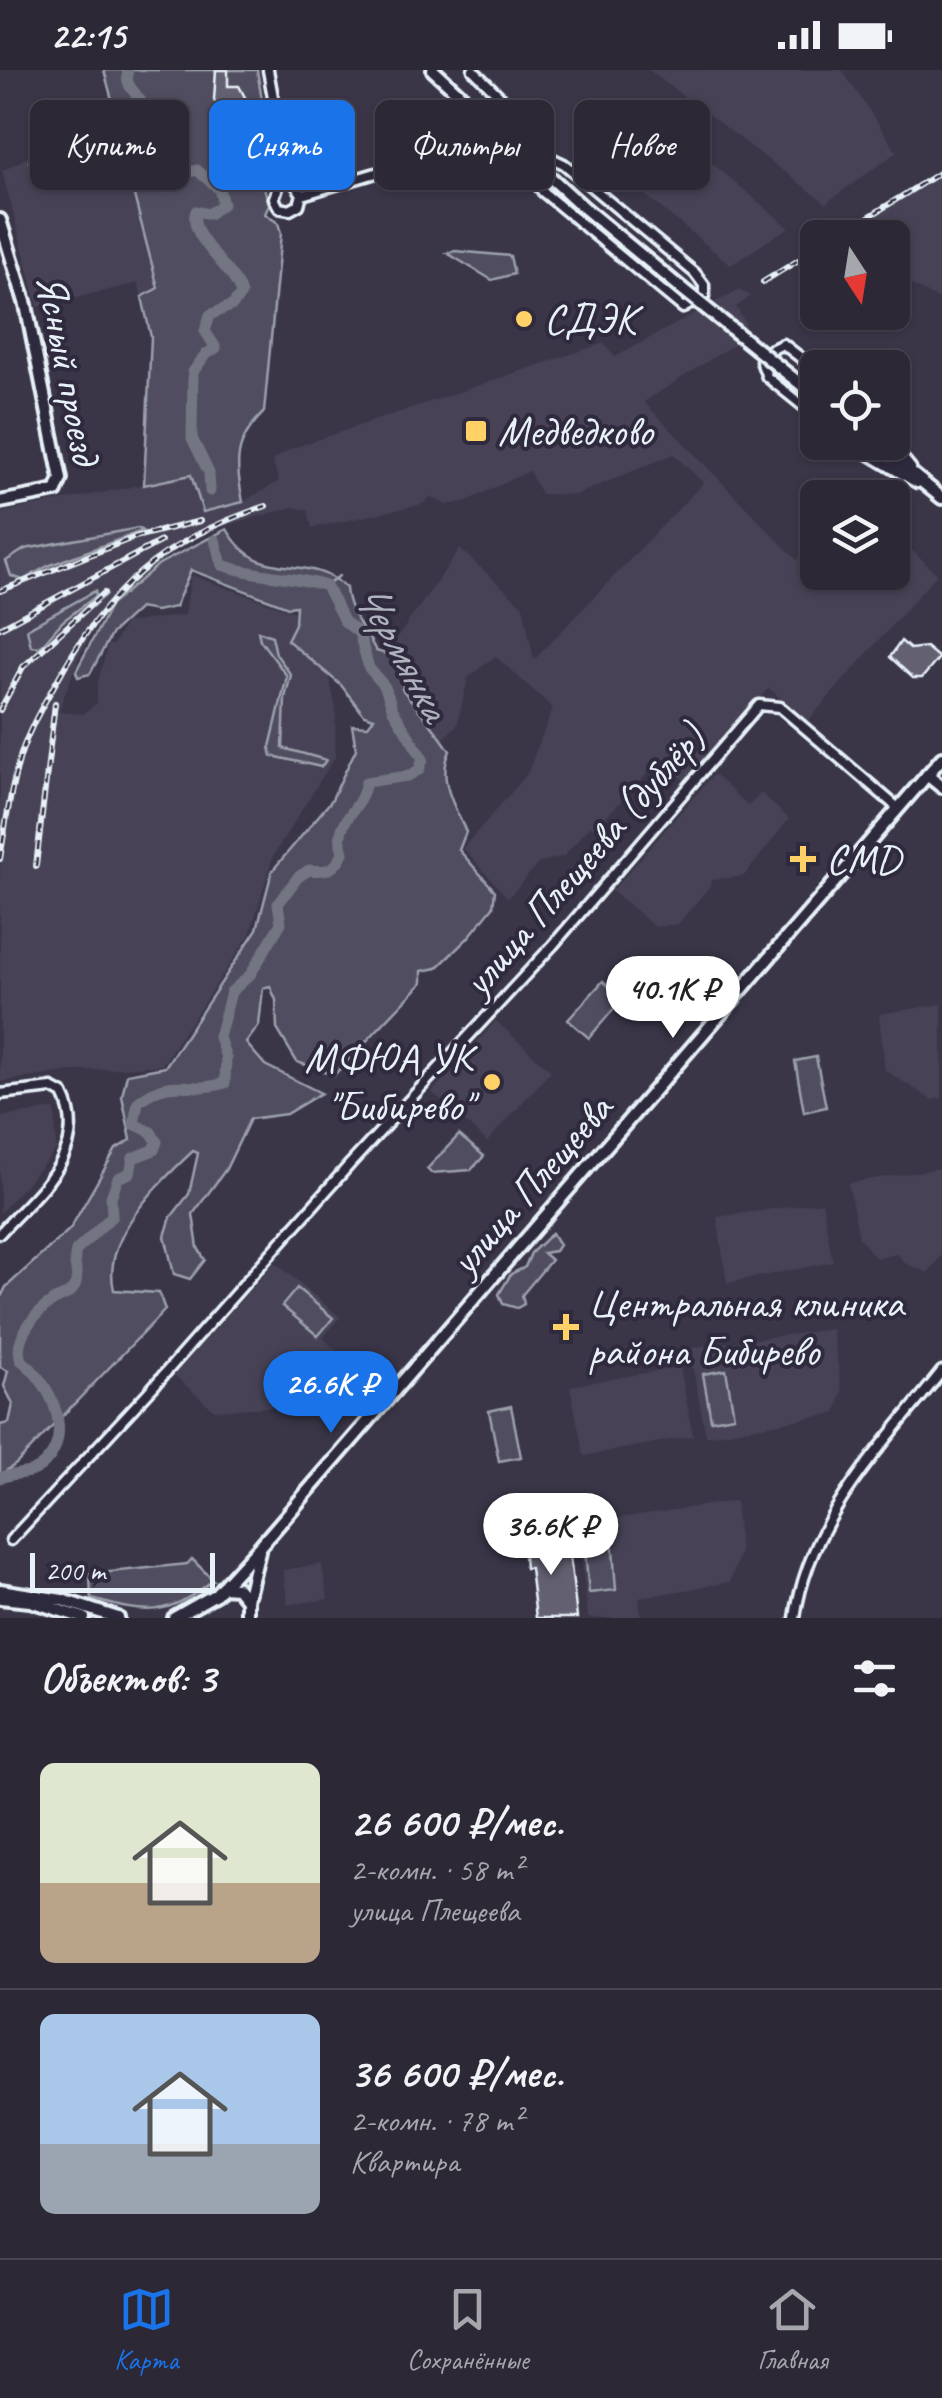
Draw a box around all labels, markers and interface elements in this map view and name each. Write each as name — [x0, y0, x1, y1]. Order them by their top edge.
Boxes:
text: 22:15 — [50, 12, 125, 59]
chip: Купить — [30, 100, 189, 190]
chip: Снять — [209, 100, 355, 190]
chip: Фильтры — [375, 100, 554, 190]
chip: Новое — [574, 100, 710, 190]
north arrow — [800, 220, 910, 330]
map controls — [800, 220, 910, 590]
street label: Ясный проезд — [24, 270, 113, 472]
place label: СДЭК — [544, 293, 644, 346]
marker: СДЭК — [513, 308, 535, 330]
button: locate — [800, 350, 910, 460]
place label: Медведково — [498, 405, 655, 458]
marker: Медведково — [463, 418, 489, 444]
button: layers — [800, 480, 910, 590]
water label: Чермянка — [341, 572, 465, 734]
street label: улица Плещеева (дублёр) — [449, 711, 718, 1009]
place label: CMD — [826, 833, 904, 886]
marker: CMD — [790, 846, 816, 872]
pin: 40.1K ₽ — [581, 956, 765, 1041]
text: 40.1K ₽ — [628, 968, 718, 1009]
place label: МФЮА УК "Бибирево" — [305, 1032, 480, 1133]
marker: МФЮА УК "Бибирево" — [481, 1071, 503, 1093]
street label: улица Плещеева — [436, 1082, 626, 1289]
place label: Центральная клиника района Бибирево — [588, 1277, 906, 1378]
marker: Центральная клиника района Бибирево — [553, 1314, 579, 1340]
pin: 26.6K ₽ — [239, 1351, 423, 1436]
text: 26.6K ₽ — [285, 1363, 377, 1404]
pin: 36.6K ₽ — [459, 1493, 643, 1578]
text: 36.6K ₽ — [505, 1505, 597, 1546]
scale bar — [30, 1548, 215, 1592]
text: 200 m — [45, 1553, 105, 1588]
icon: filters — [847, 1651, 902, 1706]
text: Объектов: 3 — [40, 1652, 216, 1705]
text: 26 600 ₽/мес. — [350, 1796, 563, 1849]
icon: home — [120, 1803, 240, 1923]
text: 2-комн. · 58 m² — [350, 1849, 522, 1890]
text: улица Плещеева — [350, 1890, 520, 1931]
text: 36 600 ₽/мес. — [350, 2047, 563, 2100]
icon: home — [120, 2054, 240, 2174]
text: 2-комн. · 78 m² — [350, 2100, 522, 2141]
text: Квартира — [350, 2141, 459, 2182]
tab: Карта — [114, 2282, 178, 2377]
tab: Сохранённые — [407, 2282, 529, 2377]
tab: Главная — [757, 2282, 828, 2377]

